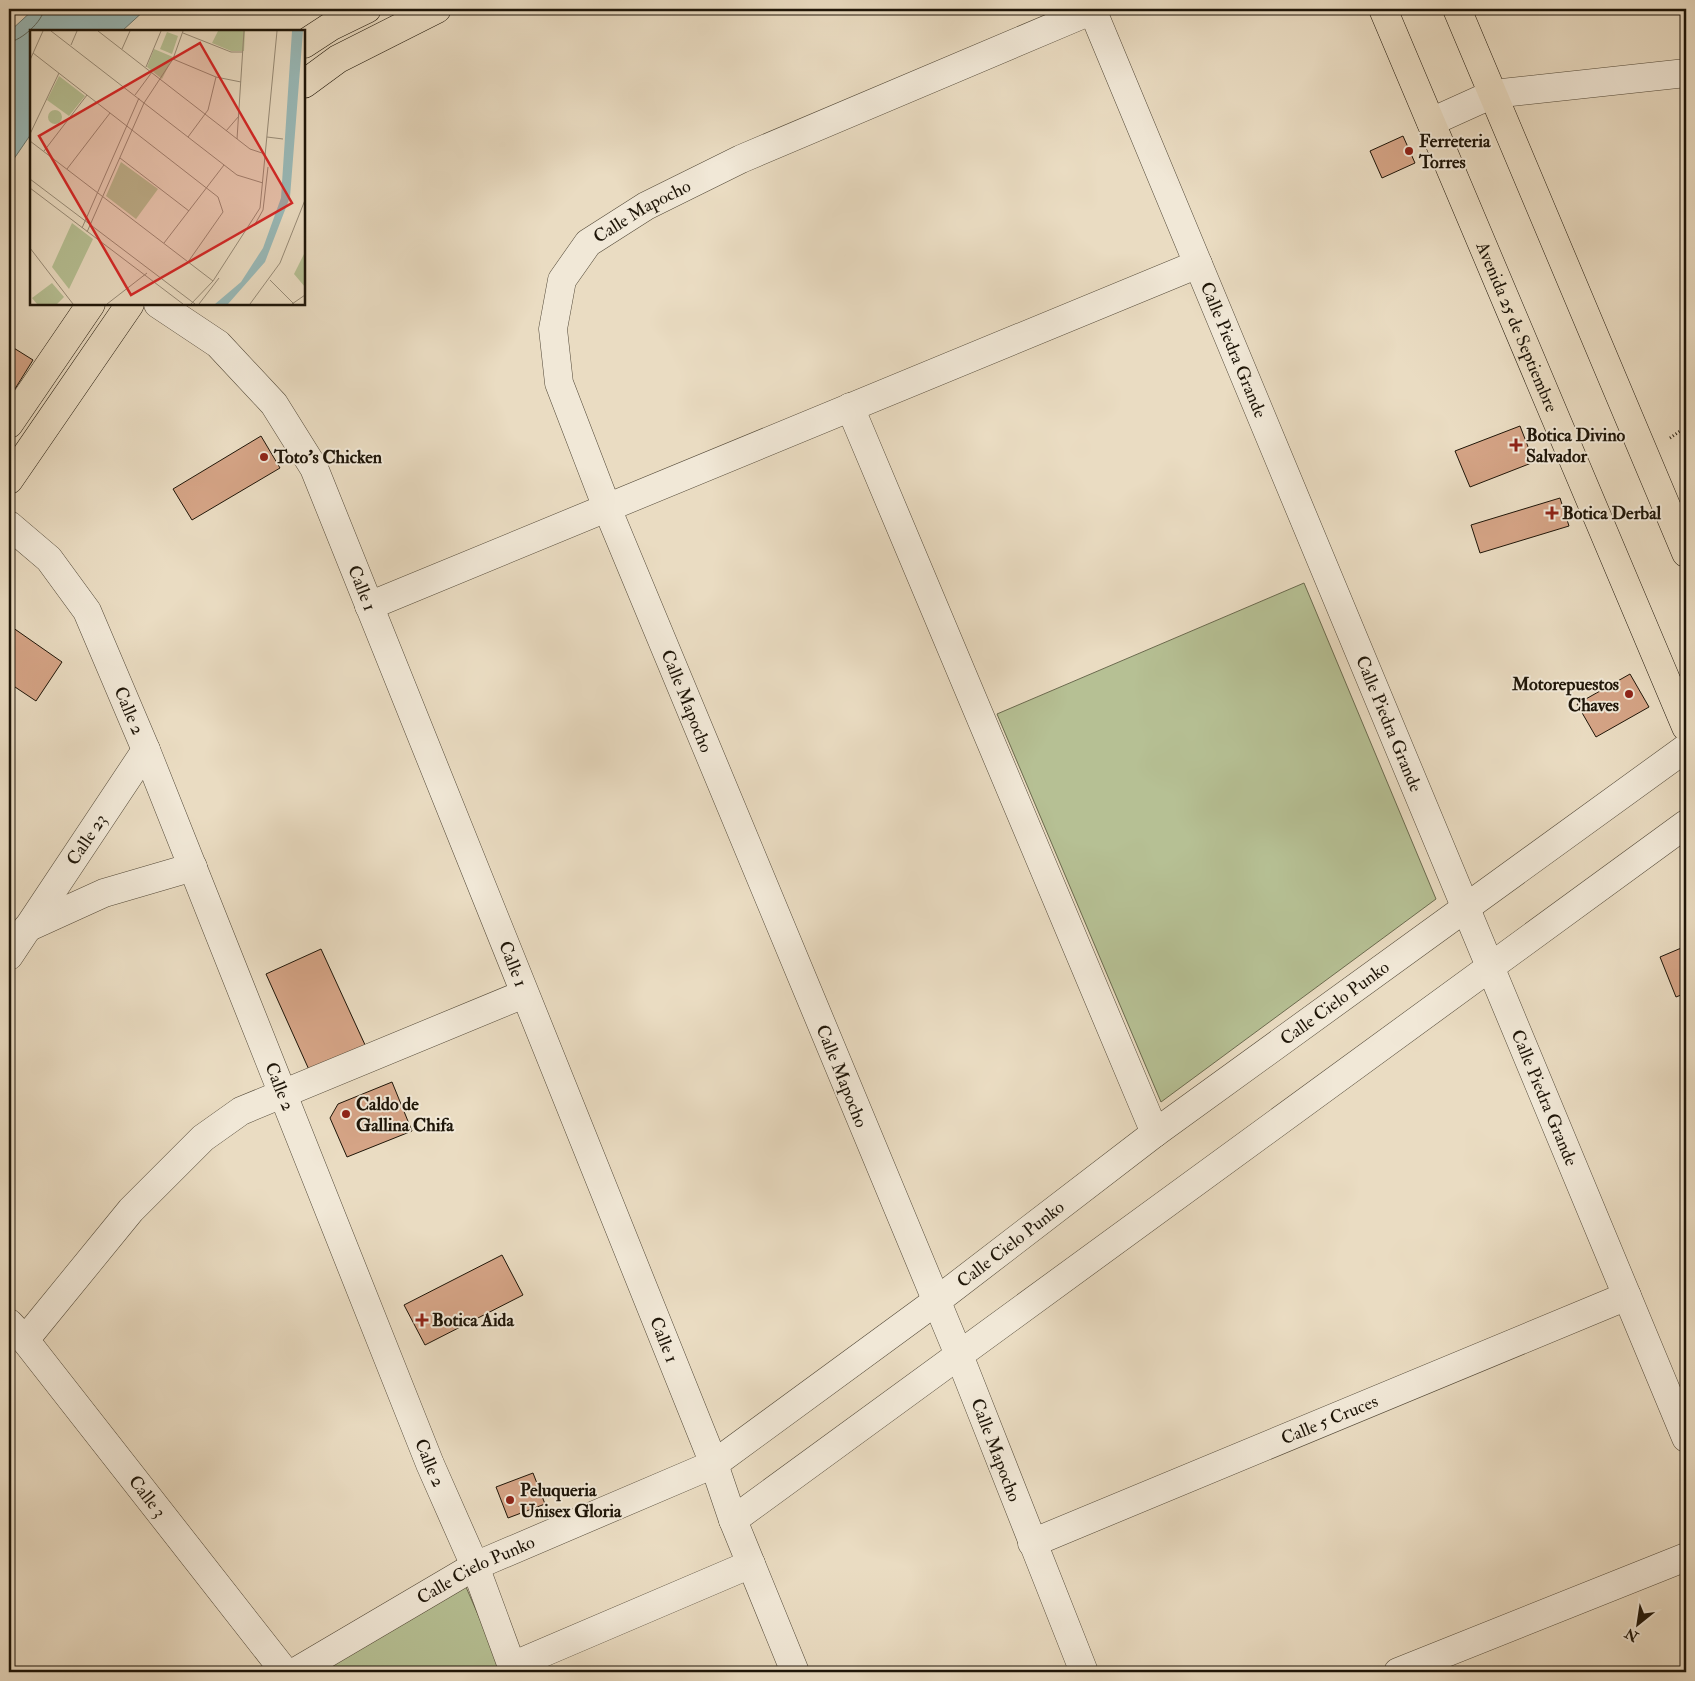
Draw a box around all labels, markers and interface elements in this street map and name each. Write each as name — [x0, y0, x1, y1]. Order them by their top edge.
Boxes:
inset map — [30, 30, 305, 305]
place label: Ferreteria Torres — [1418, 130, 1491, 174]
marker: Ferreteria Torres — [1403, 145, 1415, 157]
street label: Calle Mapocho — [589, 175, 695, 249]
street label: Avenida 25 de Septiembre — [1470, 237, 1563, 416]
street label: Calle Piedra Grande — [1195, 278, 1272, 422]
place label: Botica Divino Salvador — [1526, 424, 1626, 468]
marker: Botica Divino Salvador — [1510, 439, 1522, 451]
place label: Toto's Chicken — [273, 446, 383, 469]
marker: Toto's Chicken — [258, 451, 270, 463]
place label: Botica Derbal — [1562, 502, 1662, 525]
marker: Botica Derbal — [1546, 507, 1558, 519]
street label: Calle 1 — [342, 562, 381, 615]
street label: Calle Mapocho — [655, 646, 718, 756]
street label: Calle Piedra Grande — [1350, 652, 1427, 796]
place label: Motorepuestos Chaves — [1511, 673, 1619, 717]
street label: Calle 2 — [108, 683, 149, 738]
marker: Motorepuestos Chaves — [1623, 688, 1635, 700]
street label: Calle 23 — [62, 810, 112, 870]
street label: Calle 1 — [493, 938, 532, 990]
street label: Calle Cielo Punko — [1276, 956, 1394, 1051]
street label: Calle Mapocho — [810, 1021, 873, 1131]
street label: Calle Piedra Grande — [1506, 1026, 1583, 1170]
street label: Calle 2 — [259, 1059, 299, 1114]
place label: Caldo de Gallina Chifa — [356, 1093, 454, 1137]
marker: Caldo de Gallina Chifa — [340, 1108, 352, 1120]
street label: Calle Cielo Punko — [952, 1196, 1069, 1293]
place label: Botica Aida — [432, 1309, 514, 1332]
marker: Botica Aida — [416, 1314, 428, 1326]
street label: Calle 1 — [644, 1314, 683, 1366]
street label: Calle 5 Cruces — [1278, 1390, 1381, 1450]
street label: Calle Mapocho — [965, 1395, 1026, 1505]
street label: Calle 2 — [409, 1435, 450, 1491]
street label: Calle 3 — [123, 1471, 171, 1523]
place label: Peluqueria Unisex Gloria — [520, 1479, 622, 1523]
marker: Peluqueria Unisex Gloria — [504, 1494, 516, 1506]
street label: Calle Cielo Punko — [413, 1531, 539, 1610]
north arrow — [1612, 1598, 1662, 1648]
text: N — [1622, 1624, 1642, 1646]

